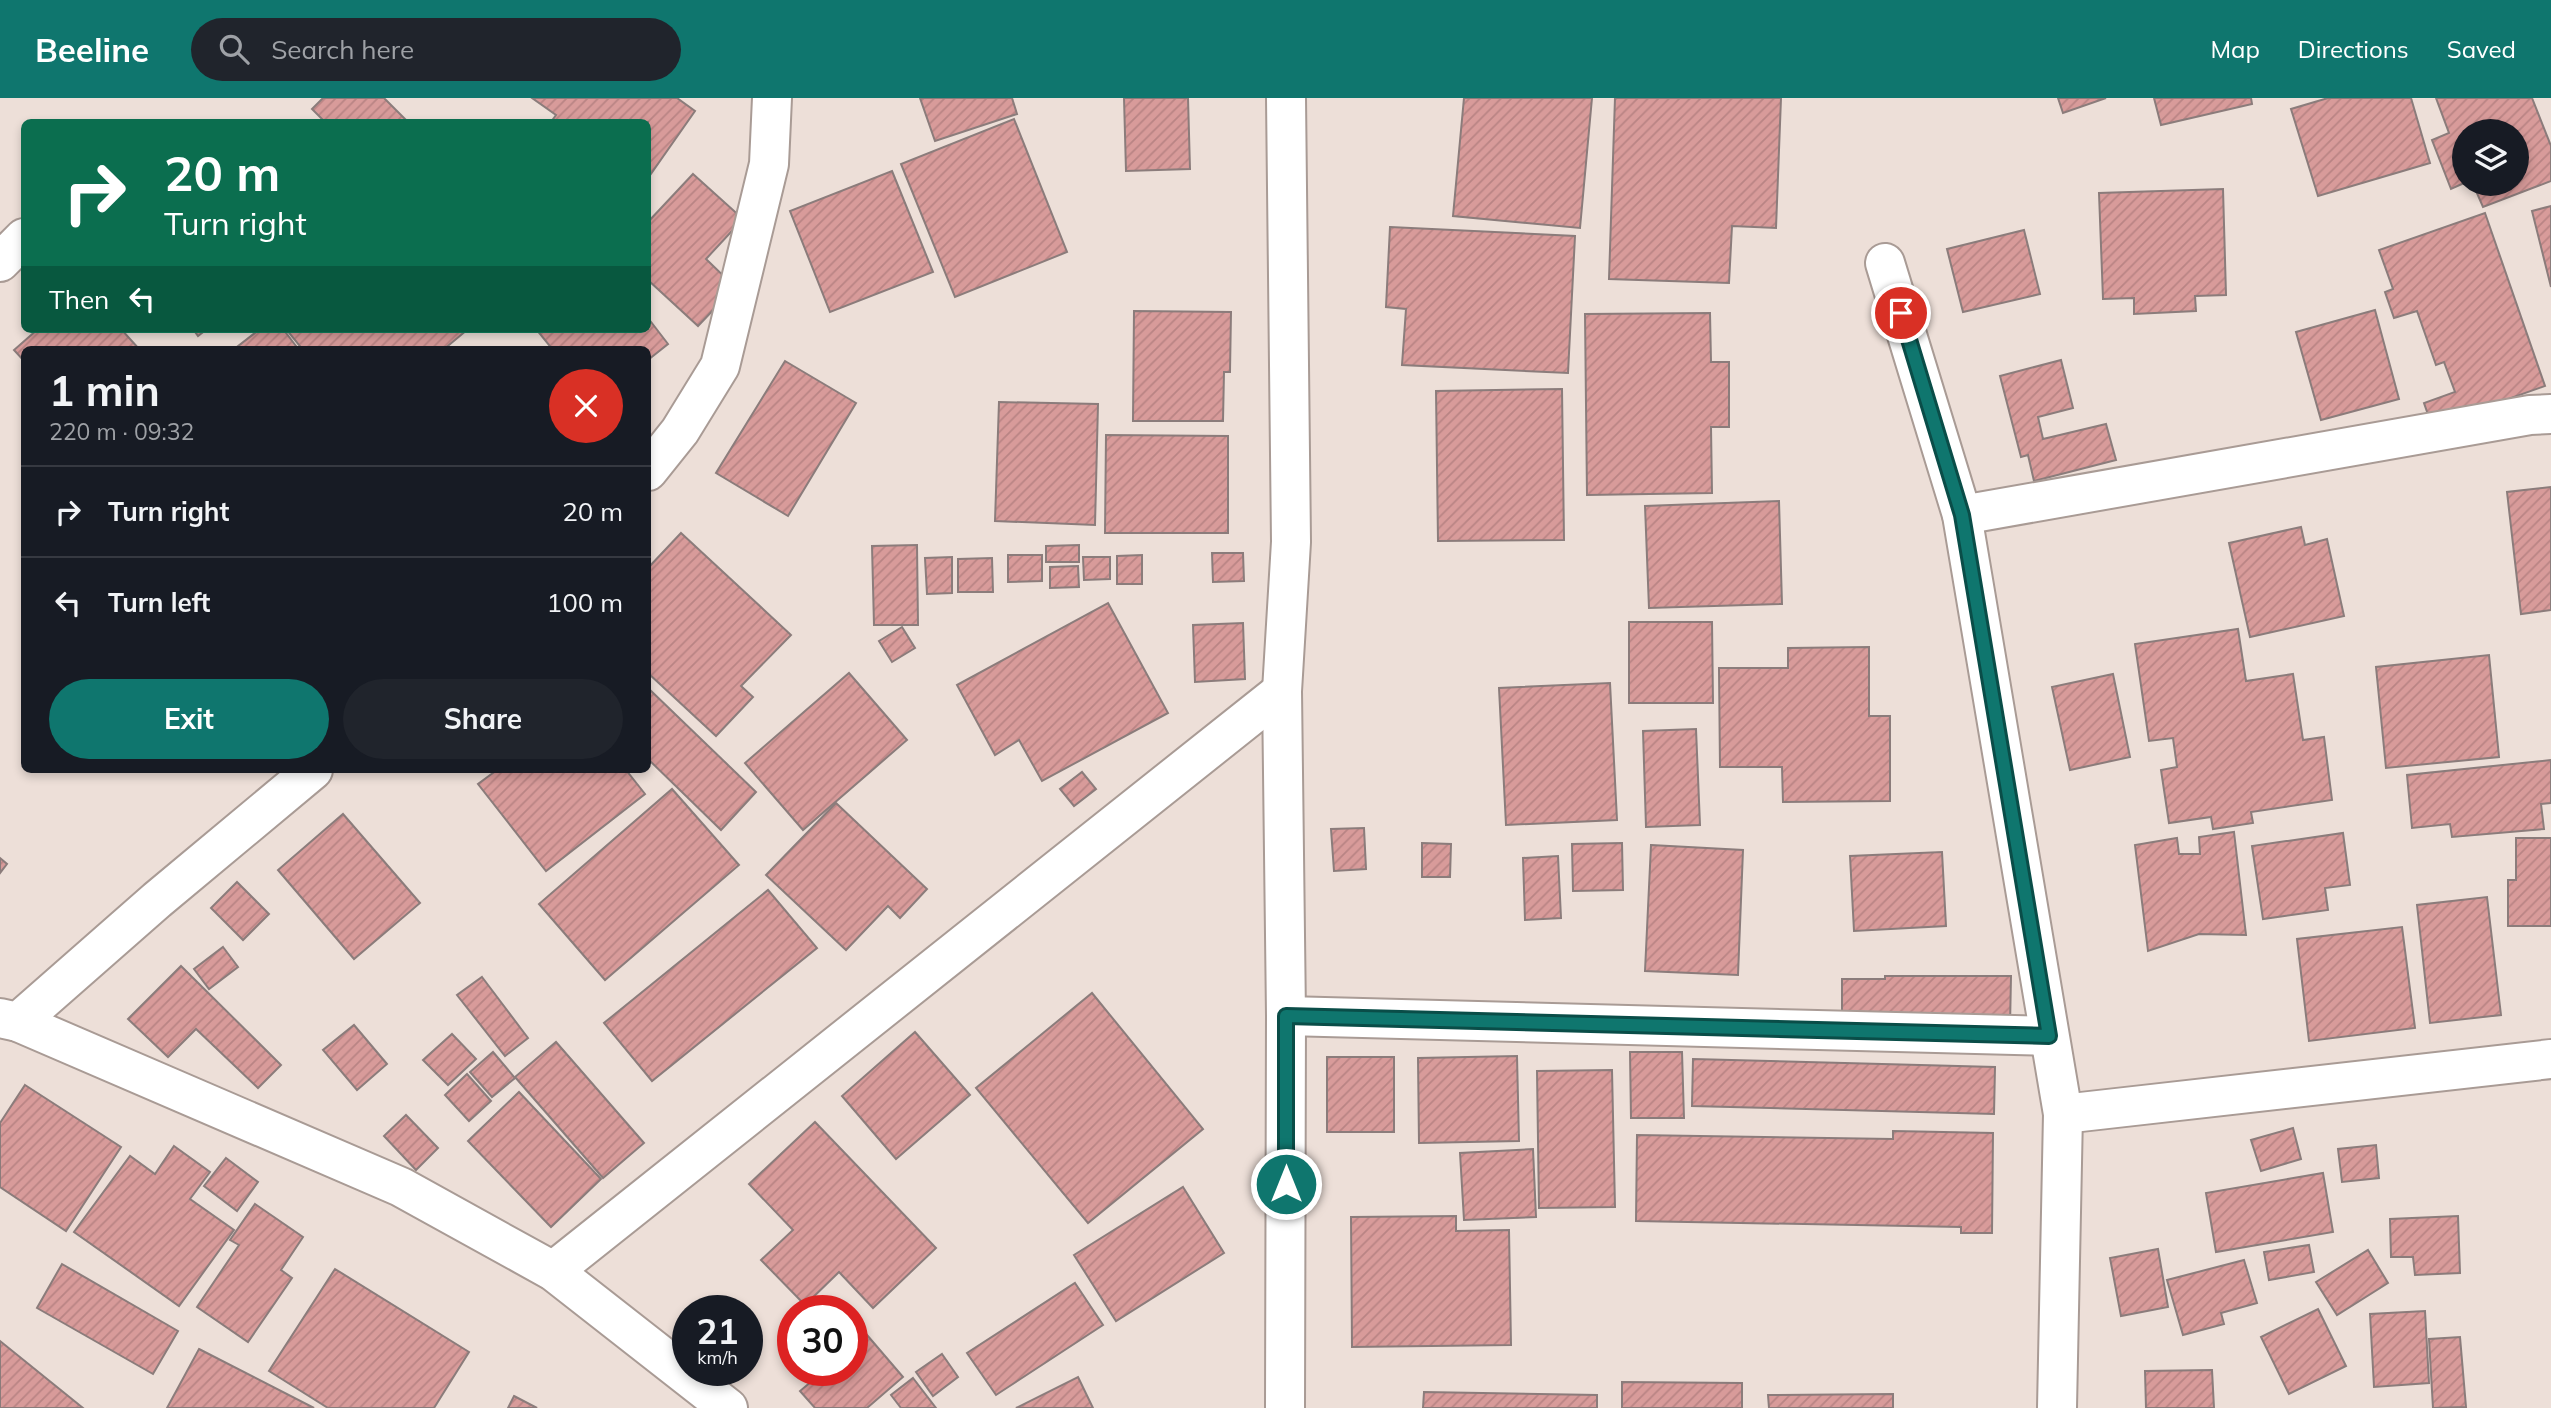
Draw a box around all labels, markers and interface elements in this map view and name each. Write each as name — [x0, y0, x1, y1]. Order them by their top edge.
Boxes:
search box — [191, 18, 681, 81]
text: Beeline — [35, 29, 149, 70]
icon: search — [215, 30, 253, 68]
text: Search here — [271, 33, 414, 66]
text: Map — [2210, 34, 2260, 64]
text: Directions — [2298, 34, 2409, 64]
text: Saved — [2447, 34, 2516, 64]
map controls — [2452, 119, 2529, 196]
button: layers — [2452, 119, 2529, 196]
text: 20 m — [164, 142, 280, 203]
icon: right — [49, 147, 140, 238]
text: Turn right — [164, 203, 307, 243]
icon: left — [123, 280, 161, 318]
text: Then — [49, 283, 109, 316]
pin — [1871, 283, 1931, 343]
icon: arrive — [1882, 294, 1920, 332]
text: 1 min — [49, 364, 160, 417]
button: close — [549, 369, 623, 443]
text: 220 m · 09:32 — [49, 417, 194, 446]
icon: right — [49, 493, 87, 531]
text: Turn right — [108, 495, 229, 528]
text: 20 m — [562, 495, 623, 528]
icon: left — [49, 584, 87, 622]
text: Turn left — [108, 586, 210, 619]
text: 100 m — [547, 586, 623, 619]
button: Exit — [49, 679, 329, 759]
button: Share — [343, 679, 623, 759]
position arrow — [1249, 1147, 1323, 1221]
speed limit sign: 30 — [777, 1295, 868, 1386]
text: 21 — [696, 1309, 739, 1353]
text: km/h — [697, 1346, 738, 1369]

